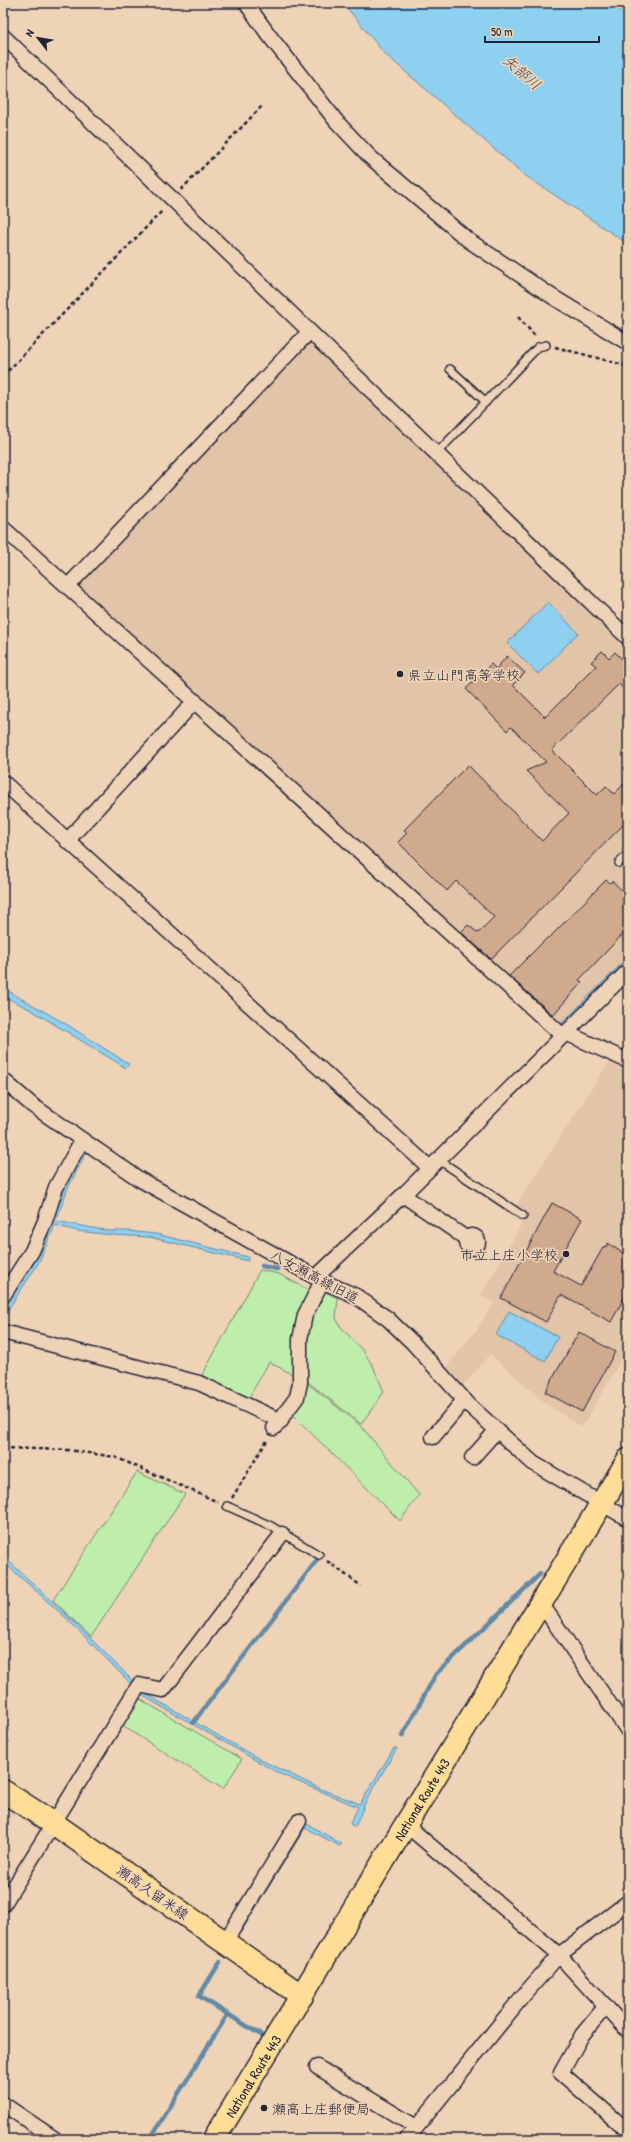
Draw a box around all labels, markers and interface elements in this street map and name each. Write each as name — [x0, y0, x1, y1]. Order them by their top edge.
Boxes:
north arrow — [18, 18, 58, 58]
scale bar — [485, 18, 599, 44]
text: 50 m — [491, 23, 512, 40]
text: N — [22, 27, 37, 39]
water label: 矢部川 — [498, 49, 546, 95]
place label: 県立山門高等学校 — [408, 665, 520, 684]
marker: 県立山門高等学校 — [395, 669, 405, 679]
street label: 八女瀬高線旧道 — [267, 1245, 363, 1307]
place label: 市立上庄小学校 — [460, 1245, 558, 1264]
marker: 市立上庄小学校 — [561, 1249, 571, 1259]
street label: National Route 443 — [389, 1754, 454, 1844]
street label: 瀬高久留米線 — [113, 1860, 193, 1924]
street label: National Route 443 — [220, 2031, 285, 2121]
place label: 瀬高上庄郵便局 — [272, 2099, 370, 2118]
marker: 瀬高上庄郵便局 — [259, 2103, 269, 2113]

